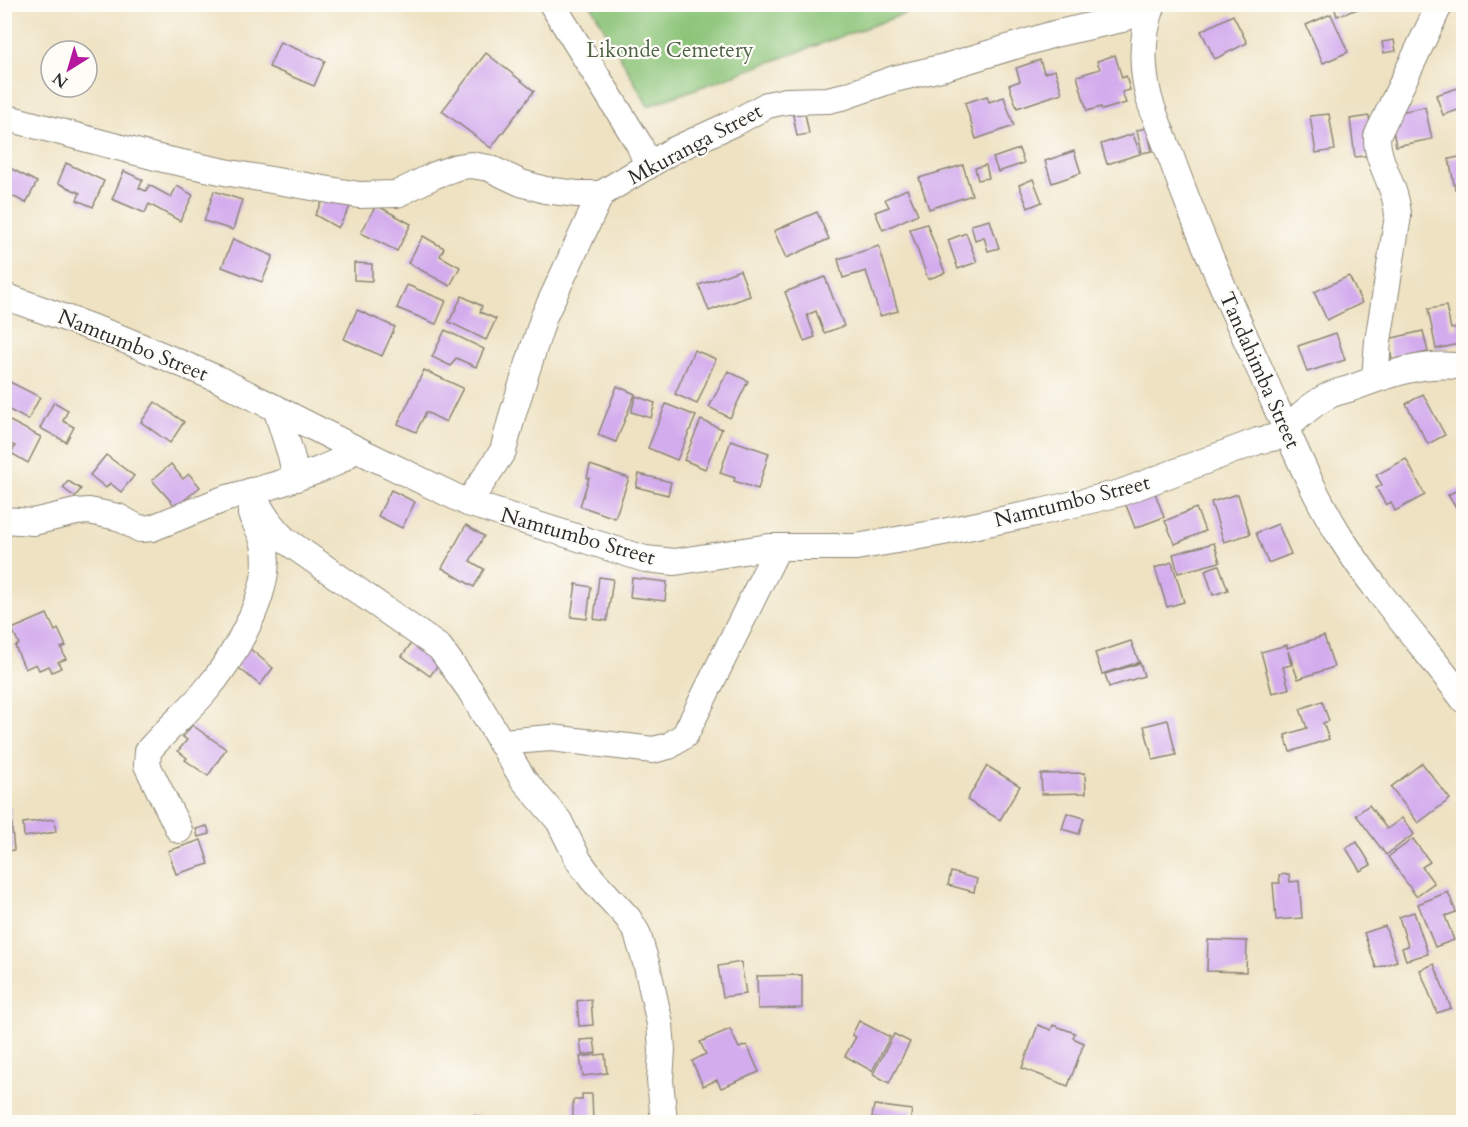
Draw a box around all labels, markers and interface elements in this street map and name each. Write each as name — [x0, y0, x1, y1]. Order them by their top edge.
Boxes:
park label: Likonde Cemetery — [586, 36, 754, 65]
north arrow — [39, 39, 99, 99]
text: N — [48, 67, 73, 93]
street label: Mkuranga Street — [623, 97, 768, 192]
street label: Tandahimba Street — [1212, 287, 1307, 453]
street label: Namtumbo Street — [53, 302, 213, 389]
street label: Namtumbo Street — [991, 468, 1153, 535]
street label: Namtumbo Street — [497, 501, 659, 572]

